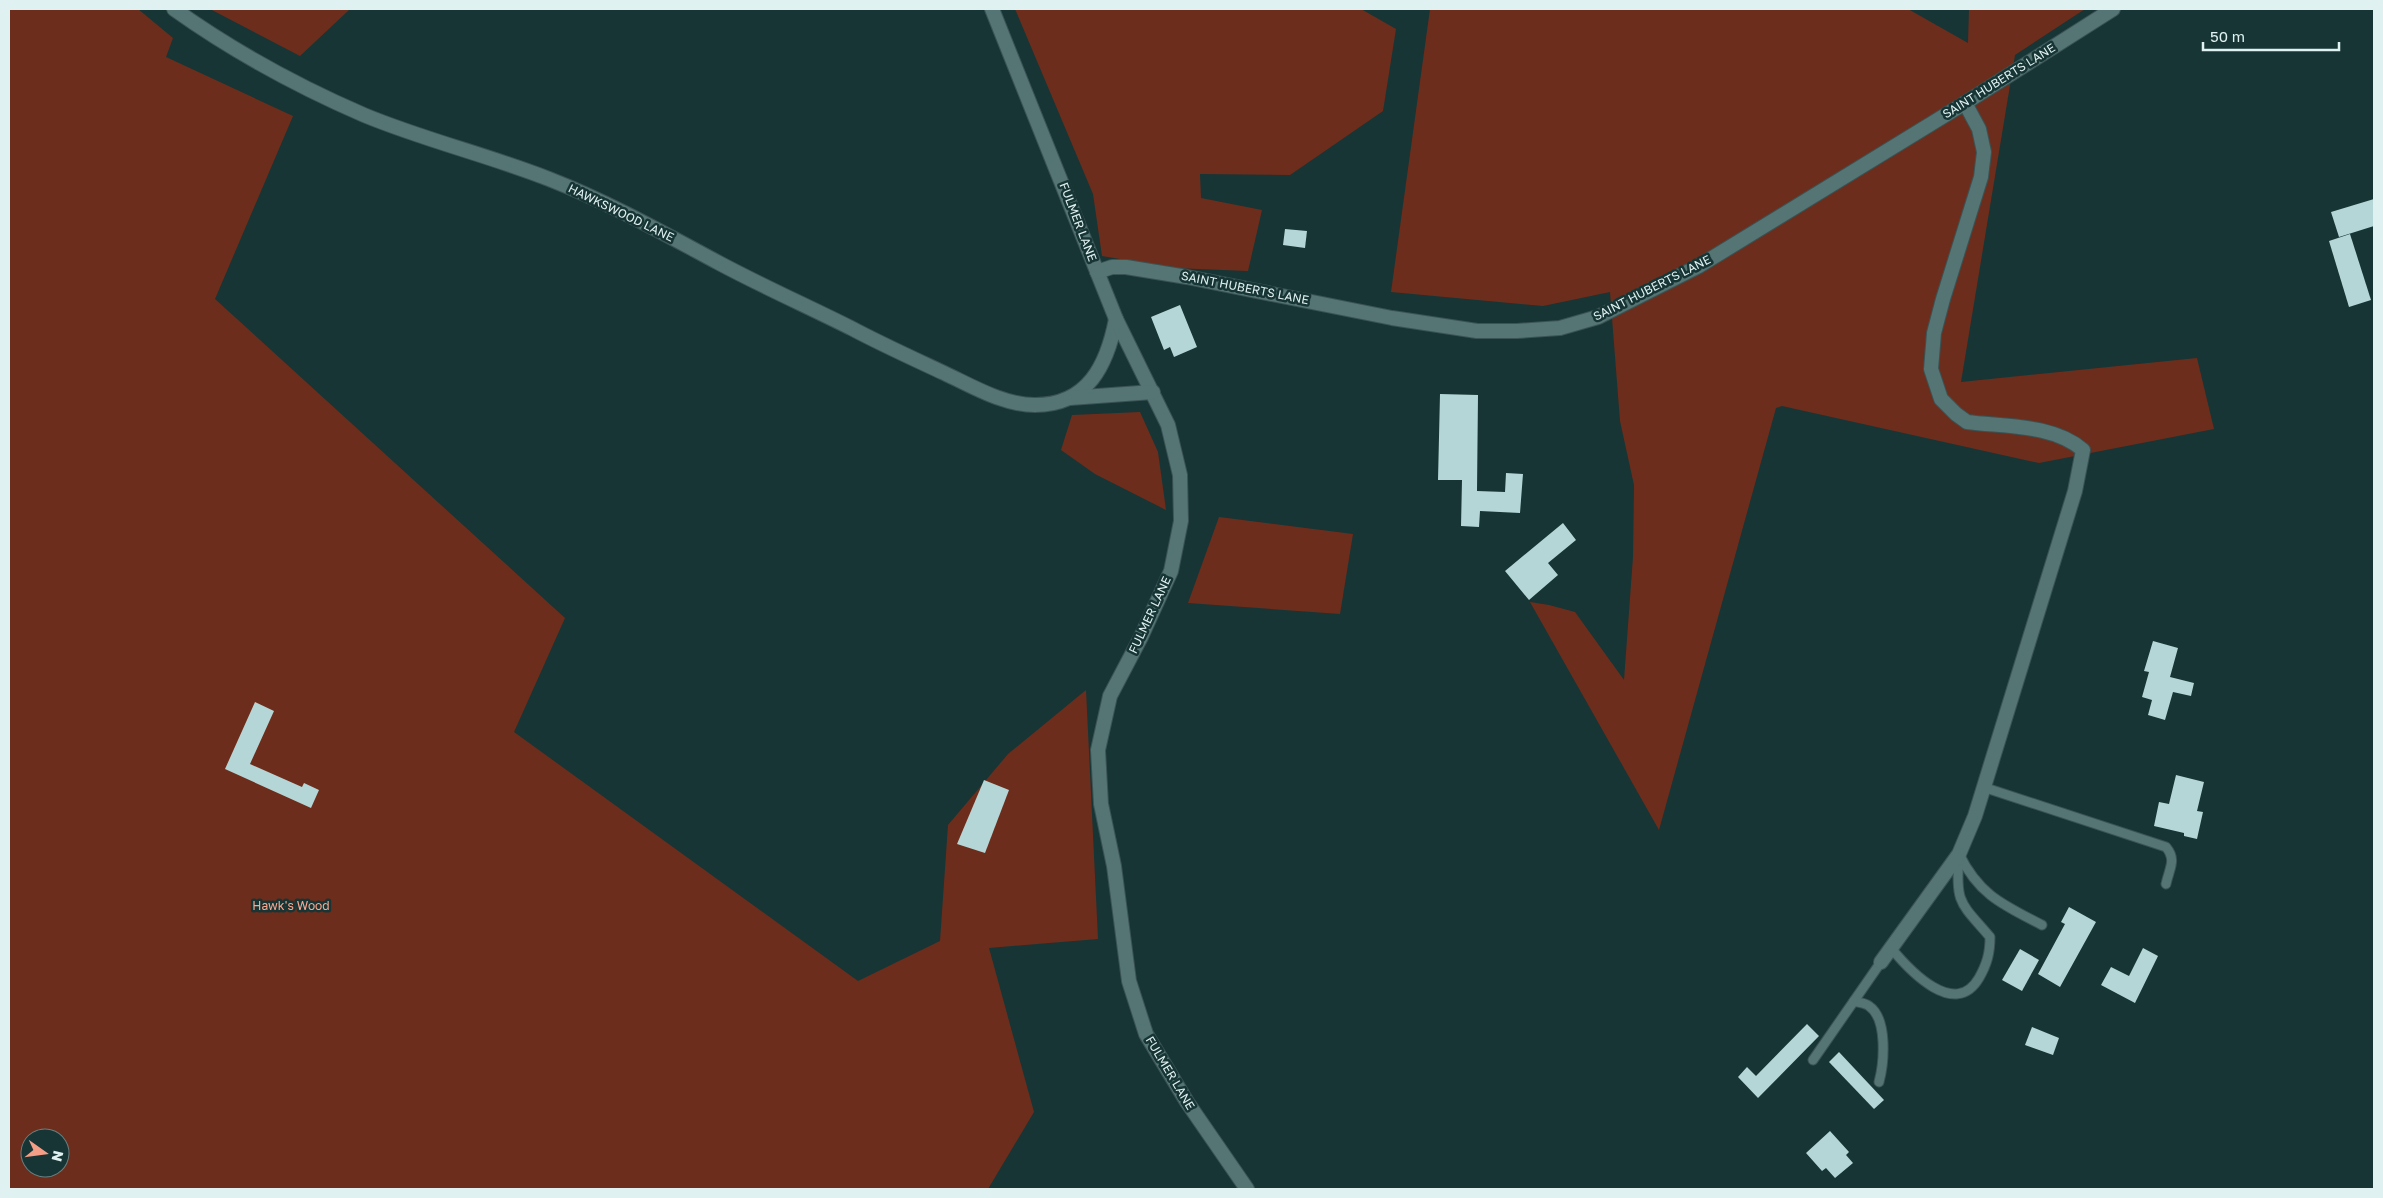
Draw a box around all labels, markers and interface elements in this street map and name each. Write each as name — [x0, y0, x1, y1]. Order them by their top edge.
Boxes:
scale bar — [2203, 20, 2339, 52]
text: 50 m — [2210, 27, 2245, 45]
street label: SAINT HUBERTS LANE — [1940, 40, 2058, 121]
street label: HAWKSWOOD LANE — [566, 180, 677, 245]
street label: FULMER LANE — [1057, 180, 1100, 263]
street label: SAINT HUBERTS LANE — [1591, 251, 1713, 324]
street label: SAINT HUBERTS LANE — [1180, 268, 1310, 307]
street label: FULMER LANE — [1125, 574, 1174, 656]
park label: Hawk's Wood — [252, 898, 330, 913]
street label: FULMER LANE — [1143, 1033, 1198, 1112]
north arrow — [20, 1128, 70, 1178]
text: N — [49, 1149, 68, 1163]

